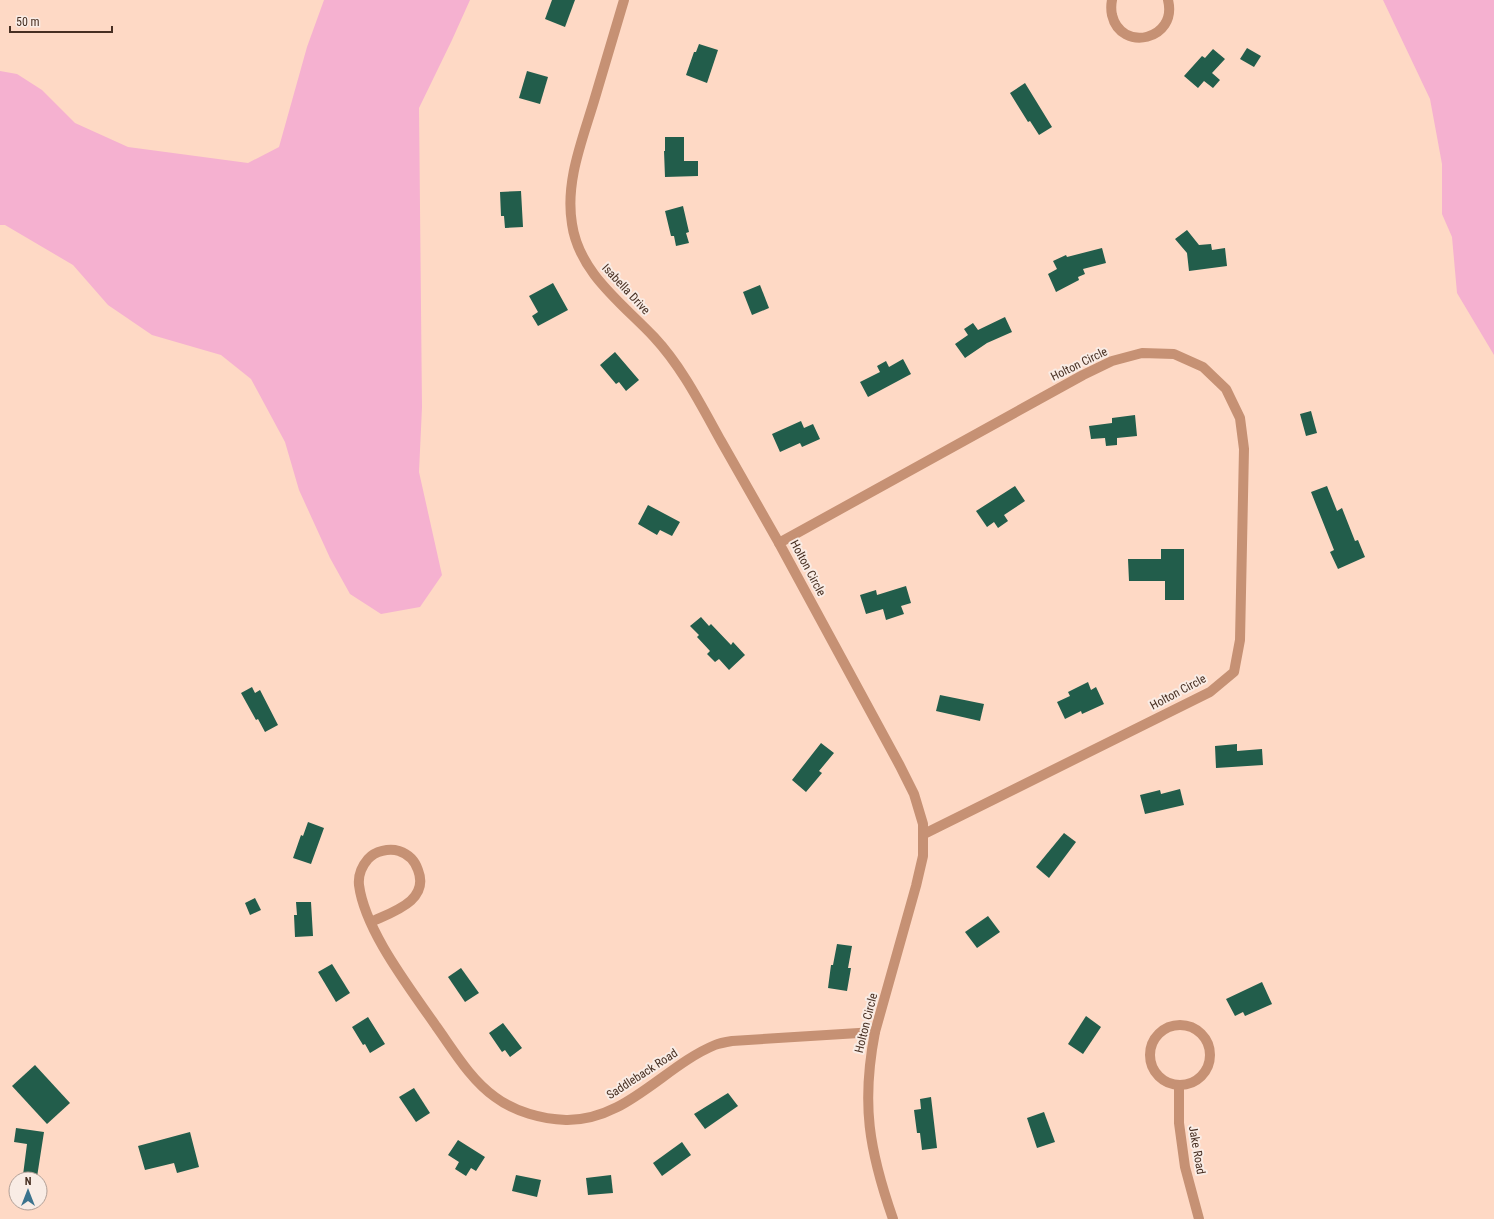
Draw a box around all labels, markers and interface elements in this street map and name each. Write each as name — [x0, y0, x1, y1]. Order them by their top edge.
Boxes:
scale bar — [10, 8, 112, 34]
text: 50 m — [16, 15, 40, 29]
street label: Isabella Drive — [599, 261, 653, 317]
street label: Holton Circle — [1048, 344, 1110, 384]
street label: Holton Circle — [787, 538, 829, 599]
street label: Holton Circle — [1148, 671, 1209, 713]
street label: Holton Circle — [852, 991, 880, 1054]
street label: Saddleback Road — [604, 1046, 680, 1102]
street label: Jake Road — [1186, 1125, 1208, 1176]
north arrow — [8, 1171, 48, 1211]
text: N — [25, 1175, 32, 1188]

